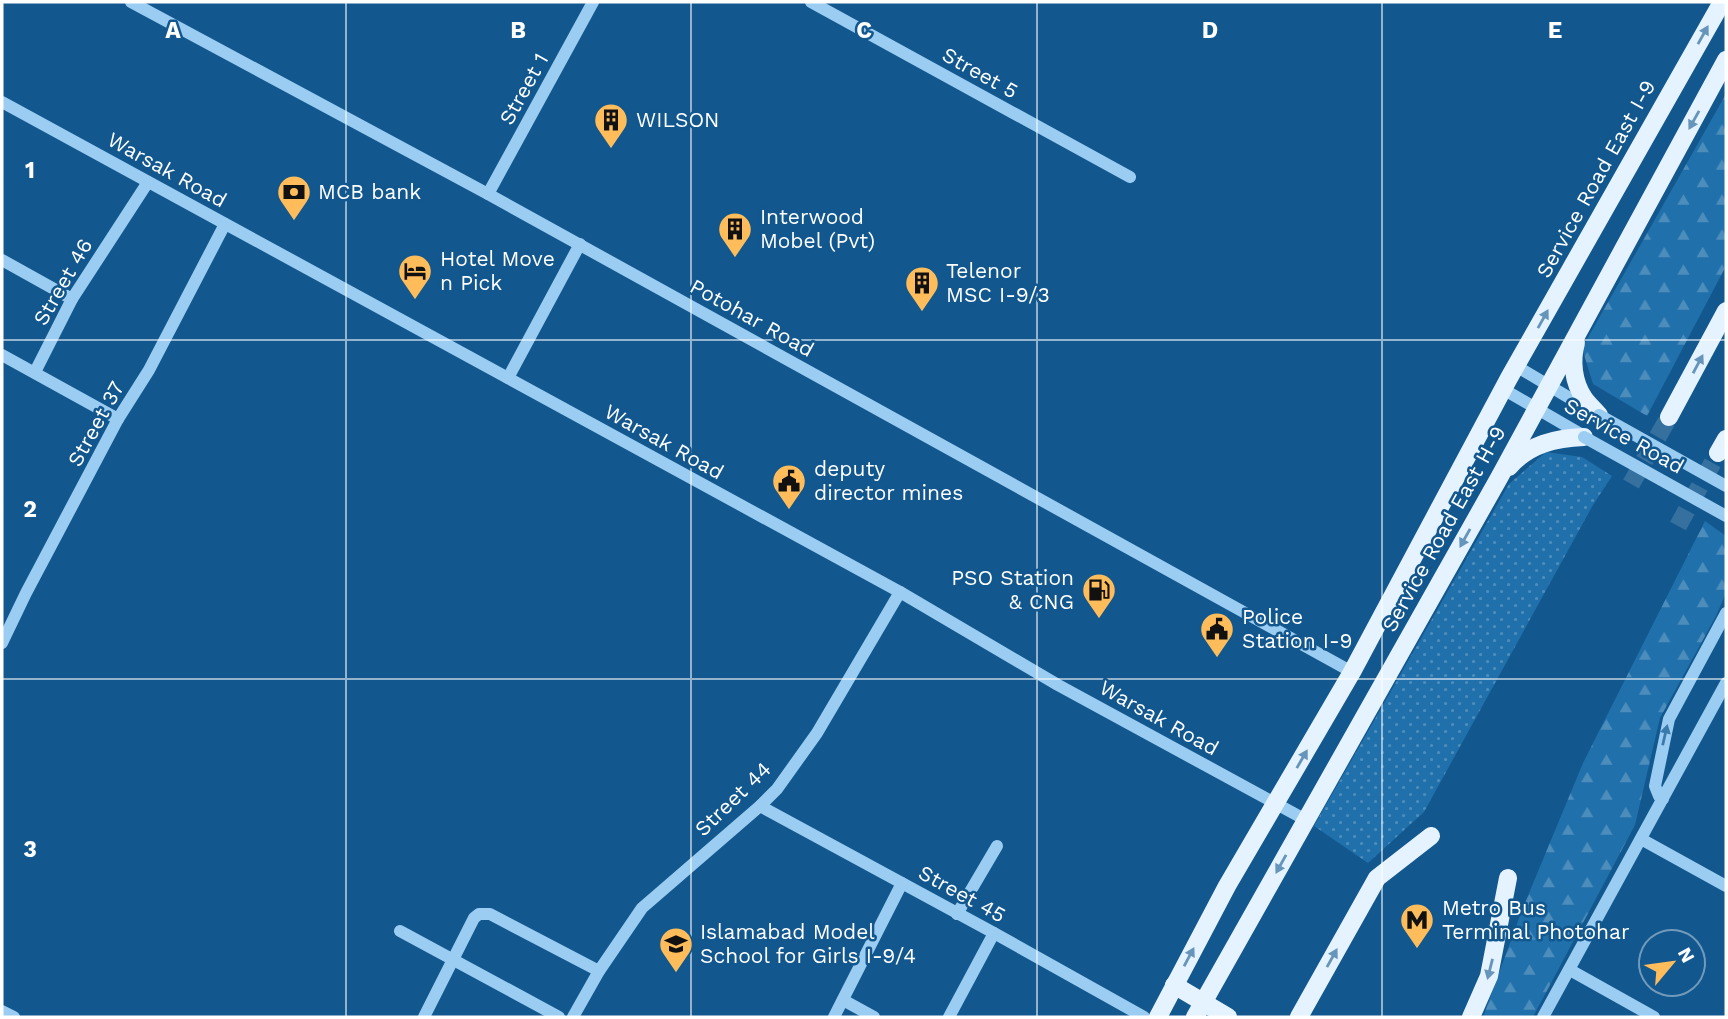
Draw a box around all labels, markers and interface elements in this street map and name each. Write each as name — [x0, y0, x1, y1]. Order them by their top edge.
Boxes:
text: A — [165, 17, 181, 44]
text: B — [510, 17, 526, 44]
text: C — [856, 17, 872, 44]
text: D — [1202, 17, 1218, 44]
text: E — [1548, 17, 1562, 44]
one-way arrow — [1697, 26, 1709, 45]
street label: Street 5 — [938, 42, 1022, 104]
street label: Street 1 — [494, 49, 553, 129]
street label: Service Road East I-9 — [1531, 76, 1660, 282]
building icon: WILSON — [592, 101, 630, 150]
place label: WILSON — [636, 107, 720, 132]
one-way arrow — [1688, 110, 1700, 130]
street label: Warsak Road — [103, 127, 231, 213]
text: 1 — [25, 157, 35, 184]
bank icon: MCB bank — [275, 173, 313, 222]
place label: MCB bank — [318, 179, 421, 204]
place label: Interwood Mobel (Pvt) — [760, 204, 875, 253]
building icon: Interwood Mobel (Pvt) — [716, 210, 754, 259]
street label: Street 46 — [28, 234, 97, 330]
place label: Hotel Move n Pick — [440, 246, 555, 295]
hotel icon: Hotel Move n Pick — [396, 252, 434, 301]
place label: Telenor MSC I-9/3 — [946, 258, 1050, 307]
building icon: Telenor MSC I-9/3 — [903, 264, 941, 313]
street label: Potohar Road — [686, 273, 819, 362]
one-way arrow — [1537, 309, 1549, 328]
one-way arrow — [1692, 354, 1703, 374]
street label: Street 37 — [62, 377, 129, 471]
street label: Service Road — [1560, 392, 1688, 479]
street label: Warsak Road — [600, 399, 728, 485]
street label: Service Road East H-9 — [1377, 422, 1511, 636]
place label: deputy director mines — [814, 456, 963, 505]
public building icon: deputy director mines — [770, 462, 808, 511]
text: 2 — [23, 496, 37, 523]
one-way arrow — [1459, 528, 1471, 548]
place label: PSO Station & CNG — [951, 565, 1074, 614]
fuel station icon: PSO Station & CNG — [1080, 571, 1118, 620]
place label: Police Station I-9 — [1242, 604, 1353, 653]
public building icon: Police Station I-9 — [1198, 610, 1236, 659]
street label: Warsak Road — [1095, 675, 1223, 761]
one-way arrow — [1660, 724, 1671, 746]
one-way arrow — [1295, 749, 1308, 768]
street label: Street 44 — [689, 756, 776, 841]
text: 3 — [23, 836, 37, 863]
one-way arrow — [1275, 854, 1287, 874]
street label: Street 45 — [914, 859, 1010, 928]
place label: Metro Bus Terminal Photohar — [1442, 895, 1630, 944]
metro station icon: Metro Bus Terminal Photohar — [1398, 901, 1436, 950]
place label: Islamabad Model School for Girls I-9/4 — [700, 919, 916, 968]
school or university icon: Islamabad Model School for Girls I-9/4 — [657, 925, 695, 974]
north arrow — [1637, 928, 1707, 998]
text: N — [1673, 943, 1700, 967]
one-way arrow — [1183, 946, 1195, 966]
one-way arrow — [1326, 948, 1338, 967]
one-way arrow — [1484, 958, 1495, 980]

